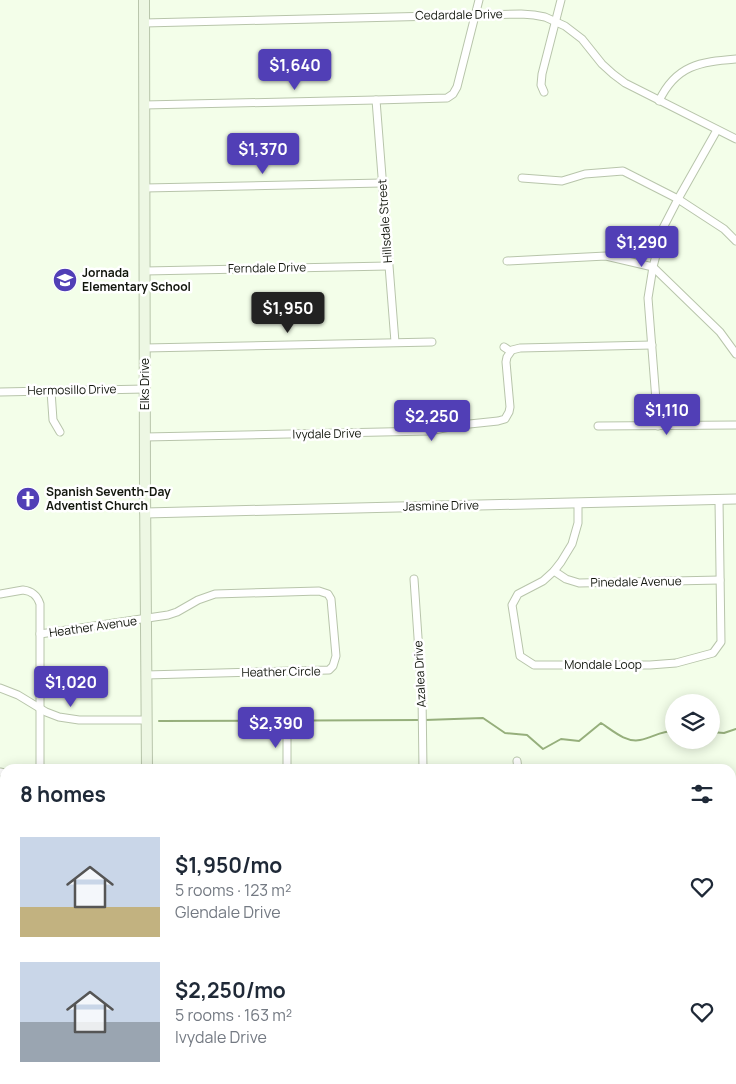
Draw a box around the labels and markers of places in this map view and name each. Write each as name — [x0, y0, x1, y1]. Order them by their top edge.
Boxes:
pin: $1,640 — [254, 48, 336, 91]
pin: $1,370 — [222, 132, 304, 175]
pin: $1,290 — [601, 226, 683, 268]
place label: Jornada Elementary School — [82, 264, 191, 295]
school or university icon: Jornada Elementary School — [52, 267, 78, 293]
pin: $1,950 — [247, 292, 329, 334]
pin: $1,110 — [626, 394, 708, 436]
pin: $2,250 — [391, 400, 473, 442]
place label: Spanish Seventh-Day Adventist Church — [46, 483, 171, 514]
church icon: Spanish Seventh-Day Adventist Church — [15, 486, 41, 512]
pin: $1,020 — [30, 666, 112, 708]
pin: $2,390 — [235, 706, 317, 749]

